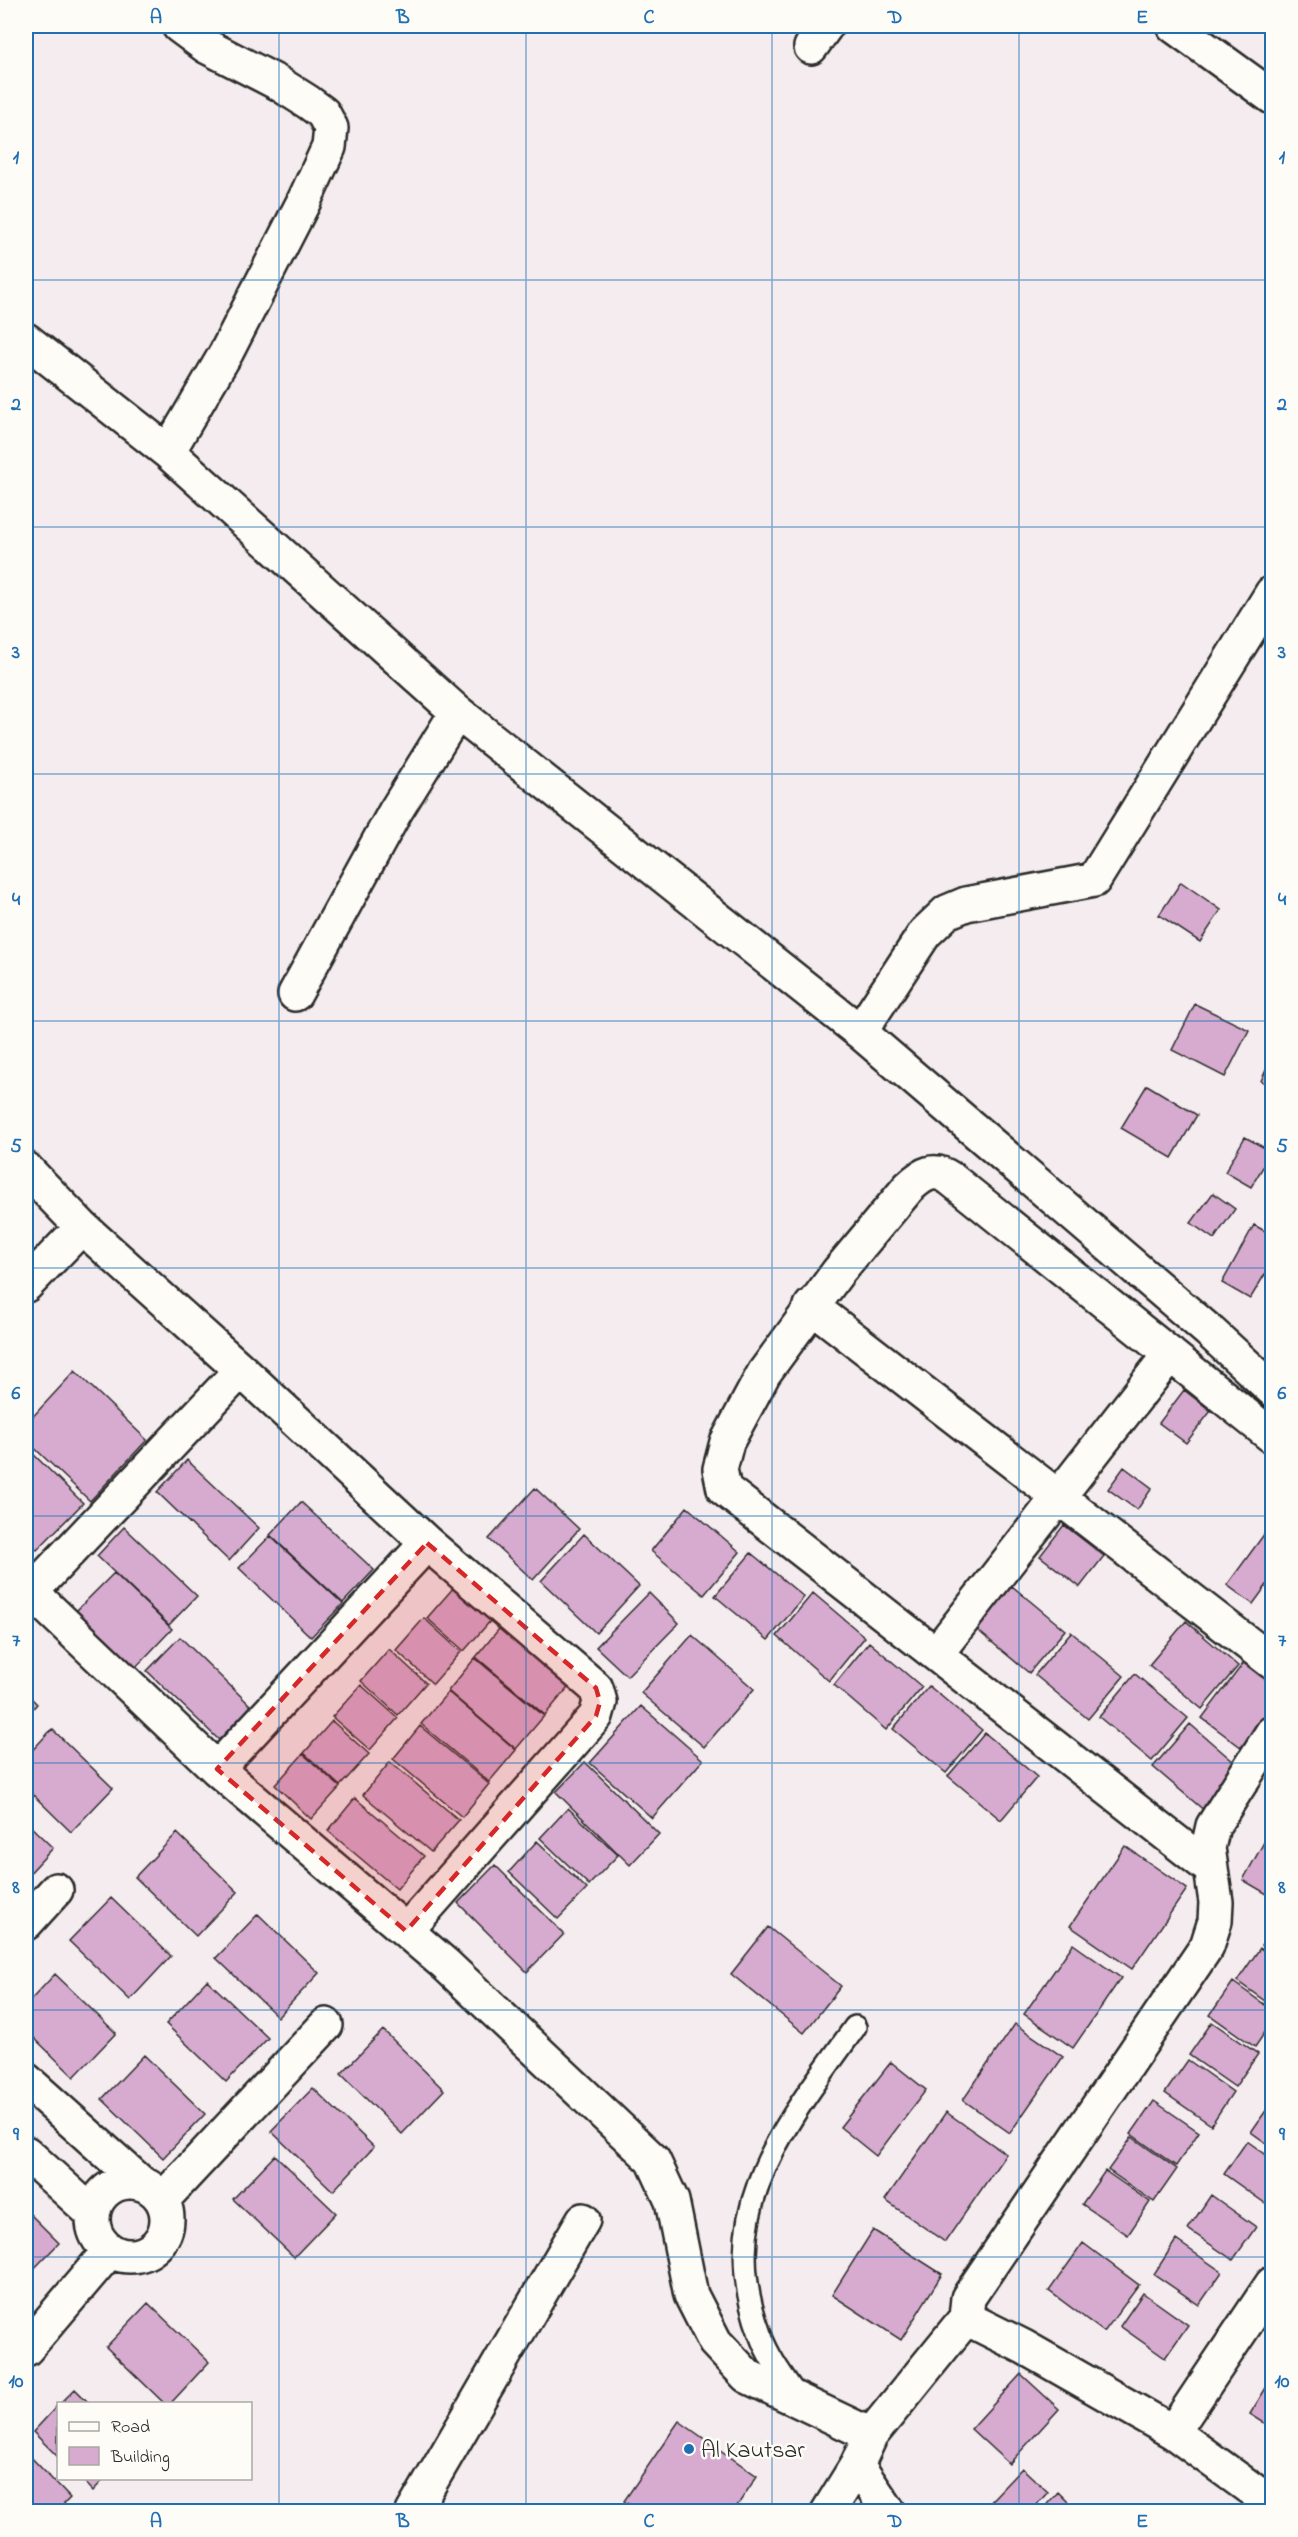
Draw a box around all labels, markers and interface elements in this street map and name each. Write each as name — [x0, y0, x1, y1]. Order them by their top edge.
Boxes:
text: A — [150, 4, 162, 33]
text: B — [395, 4, 410, 33]
text: C — [644, 4, 655, 33]
text: D — [887, 4, 902, 33]
text: E — [1136, 4, 1148, 33]
text: 1 — [13, 144, 20, 173]
text: 1 — [1279, 144, 1286, 173]
text: 2 — [10, 391, 21, 420]
text: 2 — [1276, 391, 1287, 420]
text: 3 — [11, 639, 20, 668]
text: 3 — [1277, 639, 1286, 668]
text: 4 — [12, 886, 21, 915]
text: 4 — [1278, 886, 1287, 915]
text: 5 — [10, 1133, 22, 1162]
text: 5 — [1276, 1133, 1288, 1162]
text: 6 — [12, 1380, 21, 1409]
text: 6 — [1278, 1380, 1287, 1409]
text: 7 — [12, 1627, 21, 1656]
text: 7 — [1278, 1627, 1287, 1656]
text: 8 — [11, 1874, 20, 1903]
text: 8 — [1277, 1874, 1286, 1903]
text: 9 — [12, 2121, 20, 2150]
text: 9 — [1278, 2121, 1286, 2150]
text: 10 — [9, 2368, 24, 2397]
text: 10 — [1275, 2368, 1290, 2397]
legend — [57, 2402, 252, 2480]
text: Road — [111, 2415, 150, 2441]
place label: Al Kautsar — [701, 2434, 805, 2469]
marker: Al Kautsar — [682, 2442, 696, 2456]
text: Building — [110, 2445, 170, 2472]
text: A — [150, 2508, 162, 2537]
text: B — [395, 2508, 410, 2537]
text: C — [644, 2508, 655, 2537]
text: D — [887, 2508, 902, 2537]
text: E — [1136, 2508, 1148, 2537]

